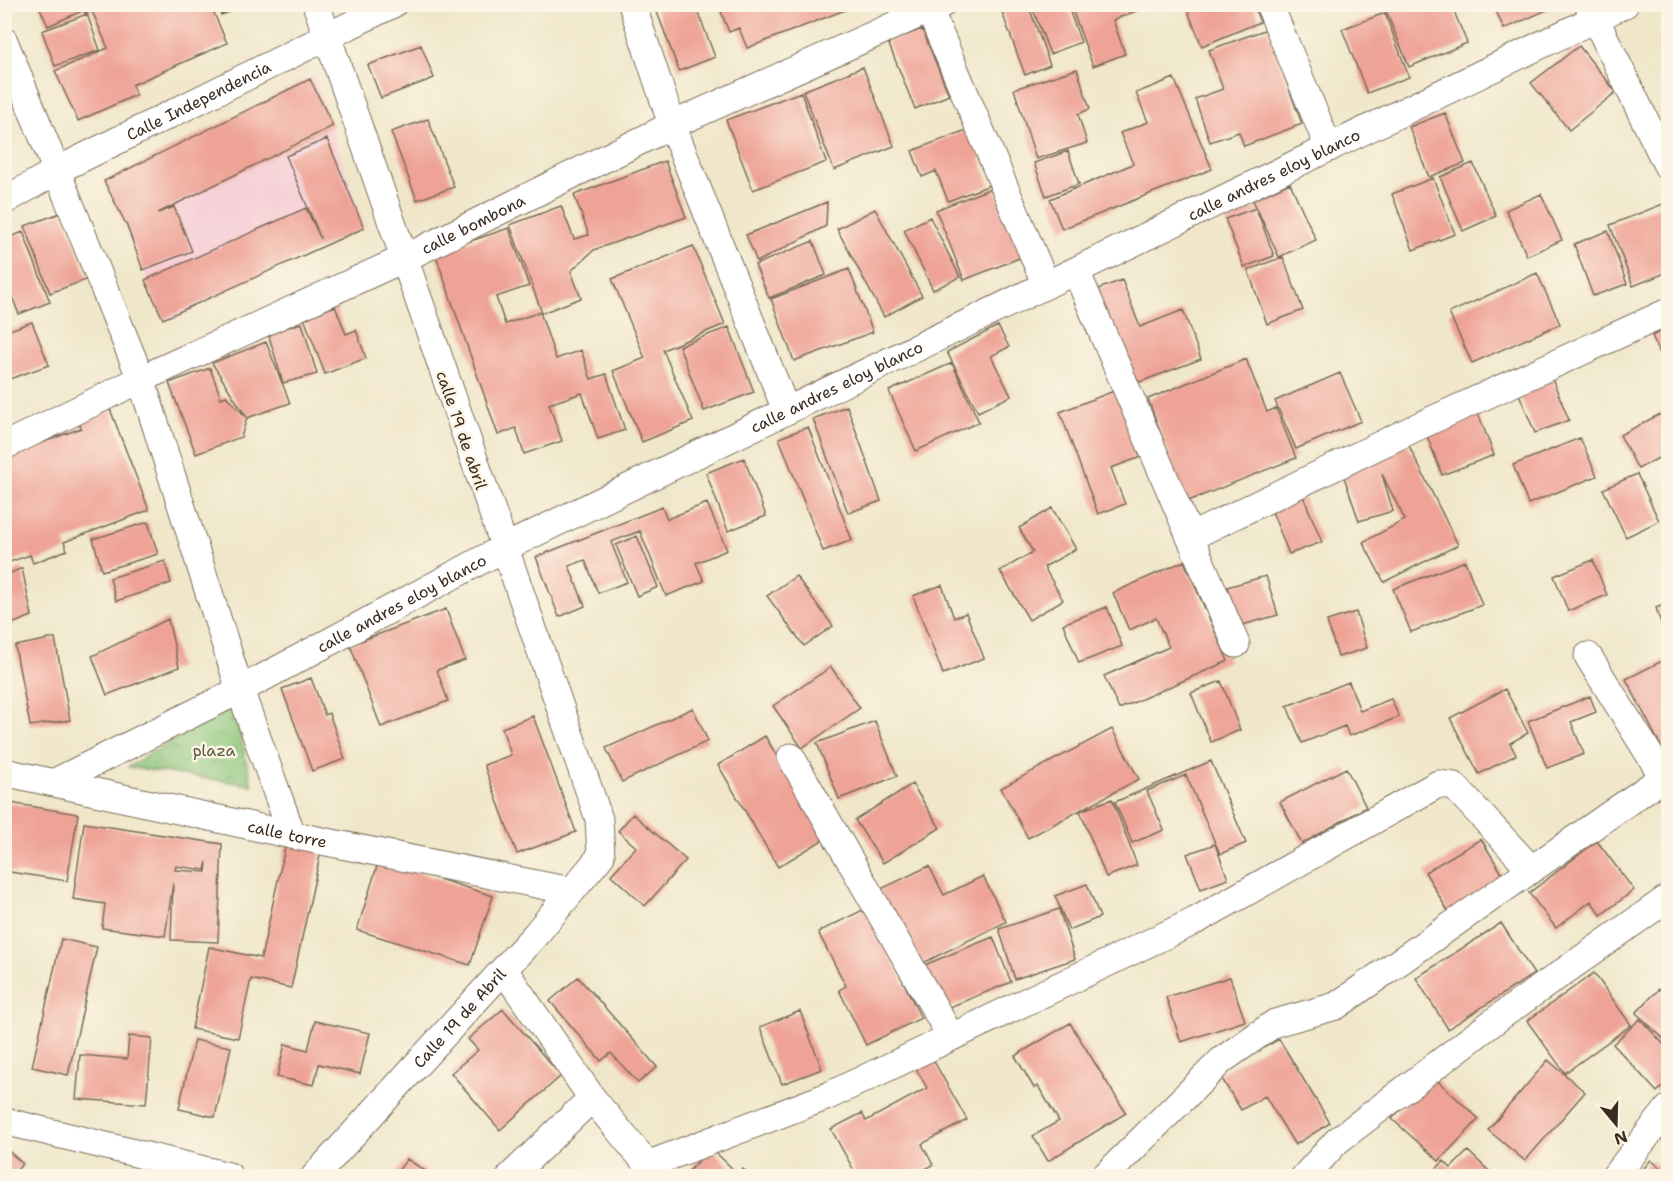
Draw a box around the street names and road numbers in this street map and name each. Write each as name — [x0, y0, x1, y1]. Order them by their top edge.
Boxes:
street label: Calle Independencia — [123, 56, 275, 146]
street label: calle andres eloy blanco — [1184, 124, 1364, 226]
street label: calle bombona — [418, 190, 529, 259]
street label: calle andres eloy blanco — [747, 336, 926, 438]
street label: calle 19 de abril — [431, 368, 492, 493]
street label: calle andres eloy blanco — [313, 549, 490, 658]
street label: calle torre — [246, 816, 329, 853]
street label: Calle 19 de Abril — [409, 964, 511, 1073]

